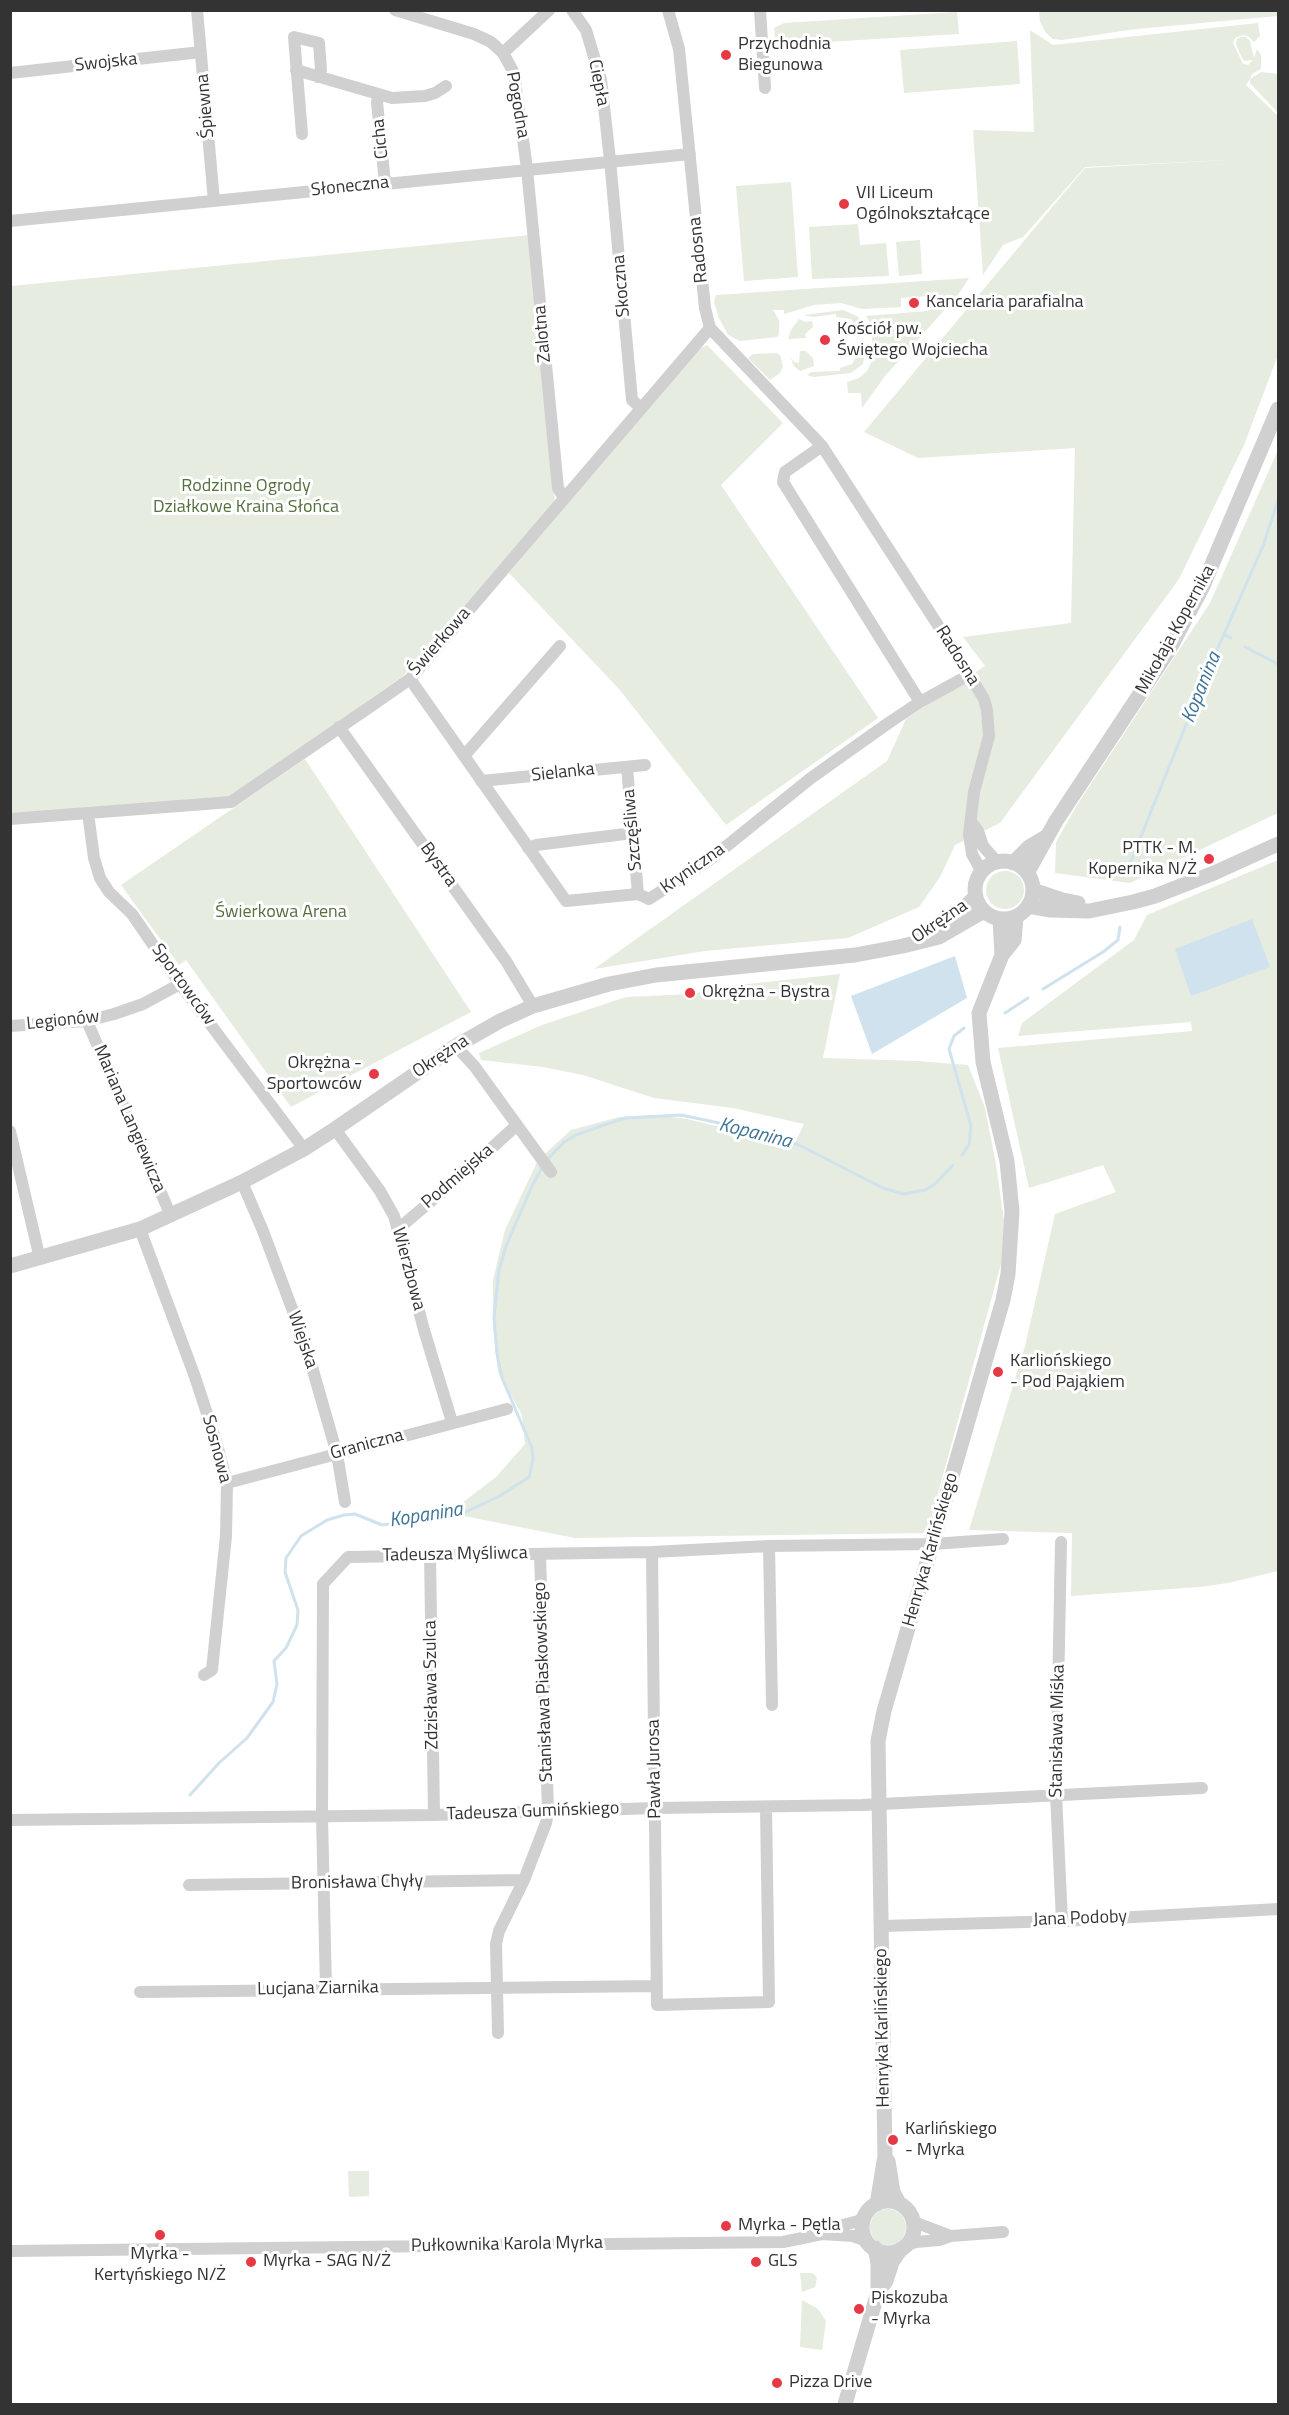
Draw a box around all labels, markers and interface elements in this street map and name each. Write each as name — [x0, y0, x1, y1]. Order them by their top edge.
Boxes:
place label: Przychodnia Biegunowa — [738, 34, 831, 76]
marker: Przychodnia Biegunowa — [719, 48, 733, 62]
street label: Swojska — [74, 49, 138, 77]
street label: Ciepła — [583, 58, 613, 108]
street label: Pogodna — [501, 70, 533, 140]
street label: Śpiewna — [192, 73, 220, 139]
street label: Cicha — [368, 118, 394, 160]
street label: Słoneczna — [310, 172, 390, 202]
place label: VII Liceum Ogólnokształcące — [856, 183, 990, 226]
marker: VII Liceum Ogólnokształcące — [837, 197, 851, 211]
street label: Radosna — [685, 216, 713, 284]
street label: Skoczna — [609, 254, 635, 318]
place label: Kancelaria parafialna — [926, 292, 1084, 314]
marker: Kancelaria parafialna — [907, 296, 921, 310]
street label: Zalotna — [530, 305, 556, 363]
place label: Kościół pw. Świętego Wojciecha — [837, 319, 988, 362]
marker: Kościół pw. Świętego Wojciecha — [818, 333, 832, 347]
park label: Rodzinne Ogrody Działkowe Kraina Słońca — [153, 476, 339, 518]
street label: Mikołaja Kopernika — [1132, 562, 1220, 698]
street label: Świerkowa — [405, 604, 475, 680]
street label: Radosna — [930, 622, 984, 690]
water label: Kopanina — [1177, 649, 1227, 727]
street label: Sielanka — [530, 759, 596, 787]
street label: Szczęśliwa — [619, 788, 647, 872]
place label: PTTK - M. Kopernika N/Ż — [1088, 838, 1197, 880]
street label: Bystra — [415, 839, 461, 891]
street label: Kryniczna — [657, 839, 729, 899]
marker: PTTK - M. Kopernika N/Ż — [1202, 852, 1216, 866]
street label: Okrężna — [908, 896, 972, 948]
park label: Świerkowa Arena — [215, 902, 347, 924]
street label: Sportowców — [146, 940, 220, 1030]
place label: Okrężna - Bystra — [702, 982, 830, 1004]
marker: Okrężna - Bystra — [683, 986, 697, 1000]
street label: Legionów — [26, 1006, 100, 1036]
street label: Okrężna — [409, 1031, 473, 1083]
street label: Mariana Langiewicza — [88, 1042, 170, 1196]
place label: Okrężna - Sportowców — [267, 1053, 362, 1096]
marker: Okrężna - Sportowców — [367, 1067, 381, 1081]
water label: Kopanina — [716, 1113, 794, 1155]
street label: Podmiejska — [418, 1140, 498, 1214]
street label: Wierzbowa — [387, 1225, 429, 1313]
street label: Wiejska — [282, 1309, 322, 1371]
place label: Karliońskiego - Pod Pająkiem — [1010, 1351, 1125, 1394]
marker: Karliońskiego - Pod Pająkiem — [991, 1365, 1005, 1379]
street label: Sosnowa — [197, 1413, 235, 1485]
street label: Graniczna — [328, 1425, 406, 1465]
street label: Henryka Karlińskiego — [899, 1470, 963, 1630]
water label: Kopanina — [388, 1498, 464, 1534]
street label: Tadeusza Myśliwca — [382, 1543, 528, 1567]
street label: Stanisława Piaskowskiego — [530, 1582, 558, 1782]
street label: Zdzisława Szulca — [420, 1620, 444, 1750]
street label: Stanisława Miśka — [1046, 1664, 1070, 1798]
street label: Pawła Jurosa — [643, 1719, 667, 1819]
street label: Tadeusza Gumińskiego — [446, 1798, 620, 1826]
street label: Bronisława Chyły — [291, 1871, 423, 1895]
street label: Jana Podoby — [1033, 1907, 1127, 1931]
street label: Henryka Karlińskiego — [871, 1948, 895, 2108]
street label: Lucjana Ziarnika — [257, 1977, 379, 2001]
place label: Karlińskiego - Myrka — [905, 2119, 997, 2162]
marker: Karlińskiego - Myrka — [886, 2133, 900, 2147]
place label: Myrka - Pętla — [738, 2215, 841, 2237]
marker: Myrka - Pętla — [719, 2219, 733, 2233]
marker: Myrka - Kertyńskiego N/Ż — [153, 2228, 167, 2242]
street label: Pułkownika Karola Myrka — [411, 2233, 603, 2257]
place label: Myrka - Kertyńskiego N/Ż — [94, 2244, 226, 2286]
place label: Myrka - SAG N/Ż — [263, 2251, 391, 2273]
place label: GLS — [768, 2251, 797, 2273]
marker: Myrka - SAG N/Ż — [244, 2255, 258, 2269]
marker: GLS — [749, 2255, 763, 2269]
place label: Piskozuba - Myrka — [871, 2288, 948, 2330]
marker: Piskozuba - Myrka — [852, 2302, 866, 2316]
place label: Pizza Drive — [789, 2372, 872, 2394]
marker: Pizza Drive — [770, 2376, 784, 2390]

